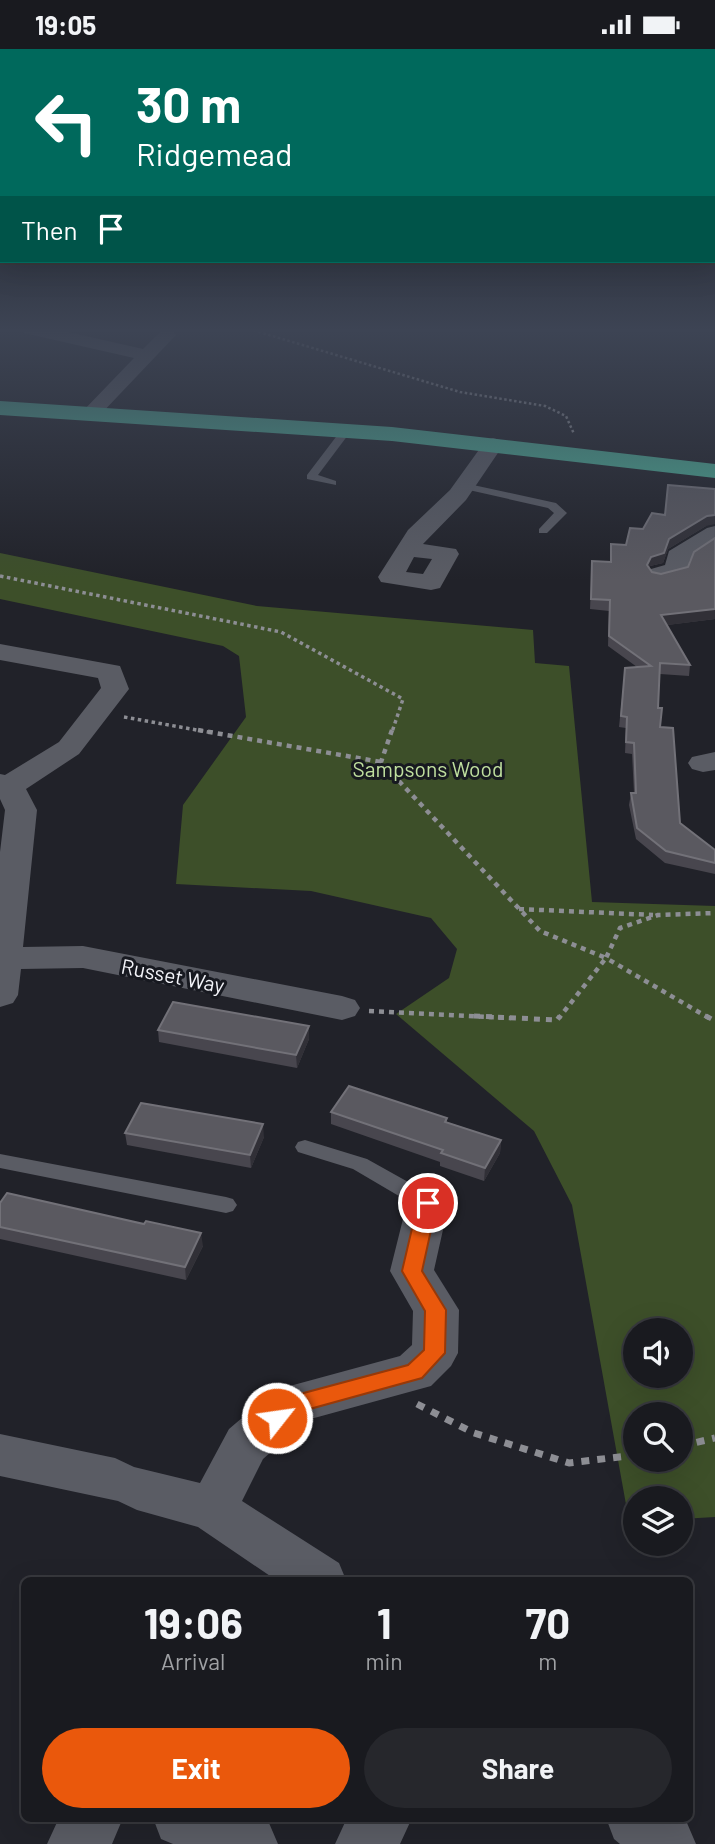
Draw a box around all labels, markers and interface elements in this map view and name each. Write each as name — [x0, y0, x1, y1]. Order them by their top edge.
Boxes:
text: 19:05 — [35, 9, 96, 40]
text: 30 m — [136, 74, 241, 133]
icon: left — [21, 77, 112, 168]
text: Ridgemead — [136, 134, 292, 172]
icon: arrive — [92, 210, 130, 248]
text: Then — [21, 214, 78, 245]
park label: Sampsons Wood — [353, 756, 503, 781]
street label: Russet Way — [119, 953, 227, 997]
pin — [398, 1173, 458, 1233]
icon: arrive — [409, 1184, 447, 1222]
map controls — [623, 1318, 693, 1556]
button: sound — [623, 1318, 693, 1388]
position arrow — [240, 1381, 314, 1455]
button: search — [623, 1402, 693, 1472]
button: layers — [623, 1486, 693, 1556]
text: 19:06 — [144, 1597, 243, 1647]
text: 1 — [377, 1597, 392, 1647]
text: 70 — [525, 1597, 570, 1647]
text: Arrival — [161, 1647, 225, 1675]
text: min — [365, 1647, 403, 1675]
text: m — [538, 1647, 557, 1675]
button: Exit — [42, 1728, 350, 1808]
button: Share — [364, 1728, 672, 1808]

